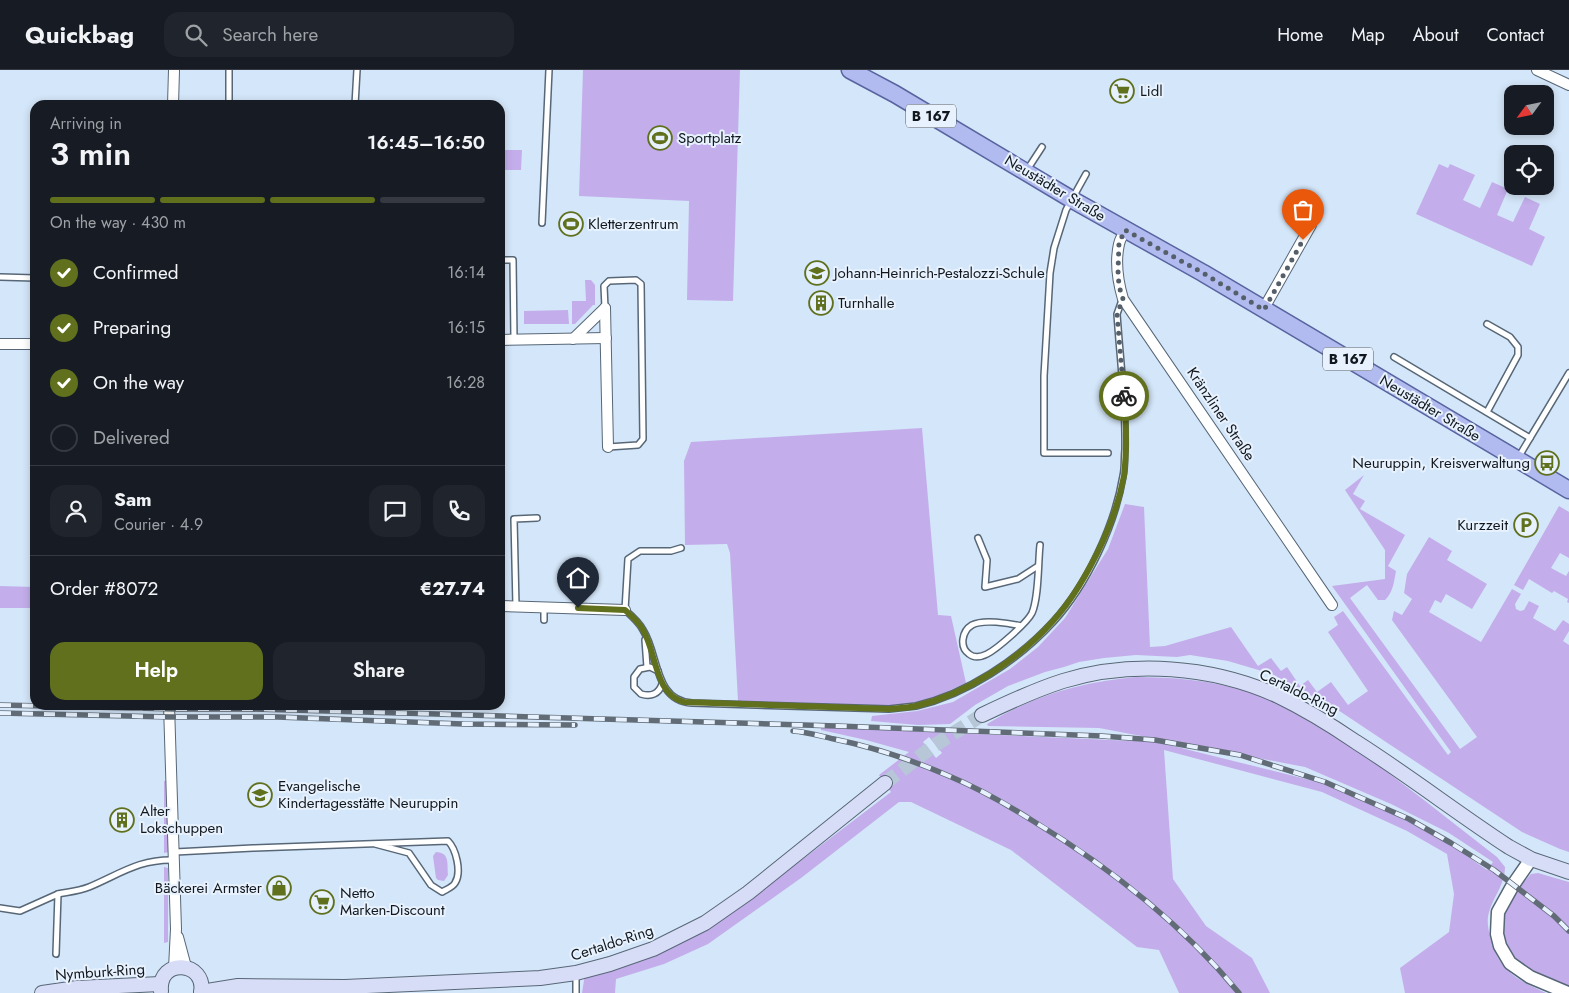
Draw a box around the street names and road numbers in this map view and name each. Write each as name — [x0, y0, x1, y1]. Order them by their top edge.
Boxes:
road number: B 167 — [906, 104, 956, 128]
street label: Neustädter Straße — [1000, 149, 1110, 227]
road number: B 167 — [1323, 348, 1373, 370]
street label: Kränzliner Straße — [1182, 363, 1261, 465]
street label: Neustädter Straße — [1375, 369, 1485, 447]
street label: Certaldo-Ring — [1256, 663, 1342, 721]
street label: Certaldo-Ring — [568, 919, 656, 967]
street label: Nymburk-Ring — [54, 958, 146, 986]

